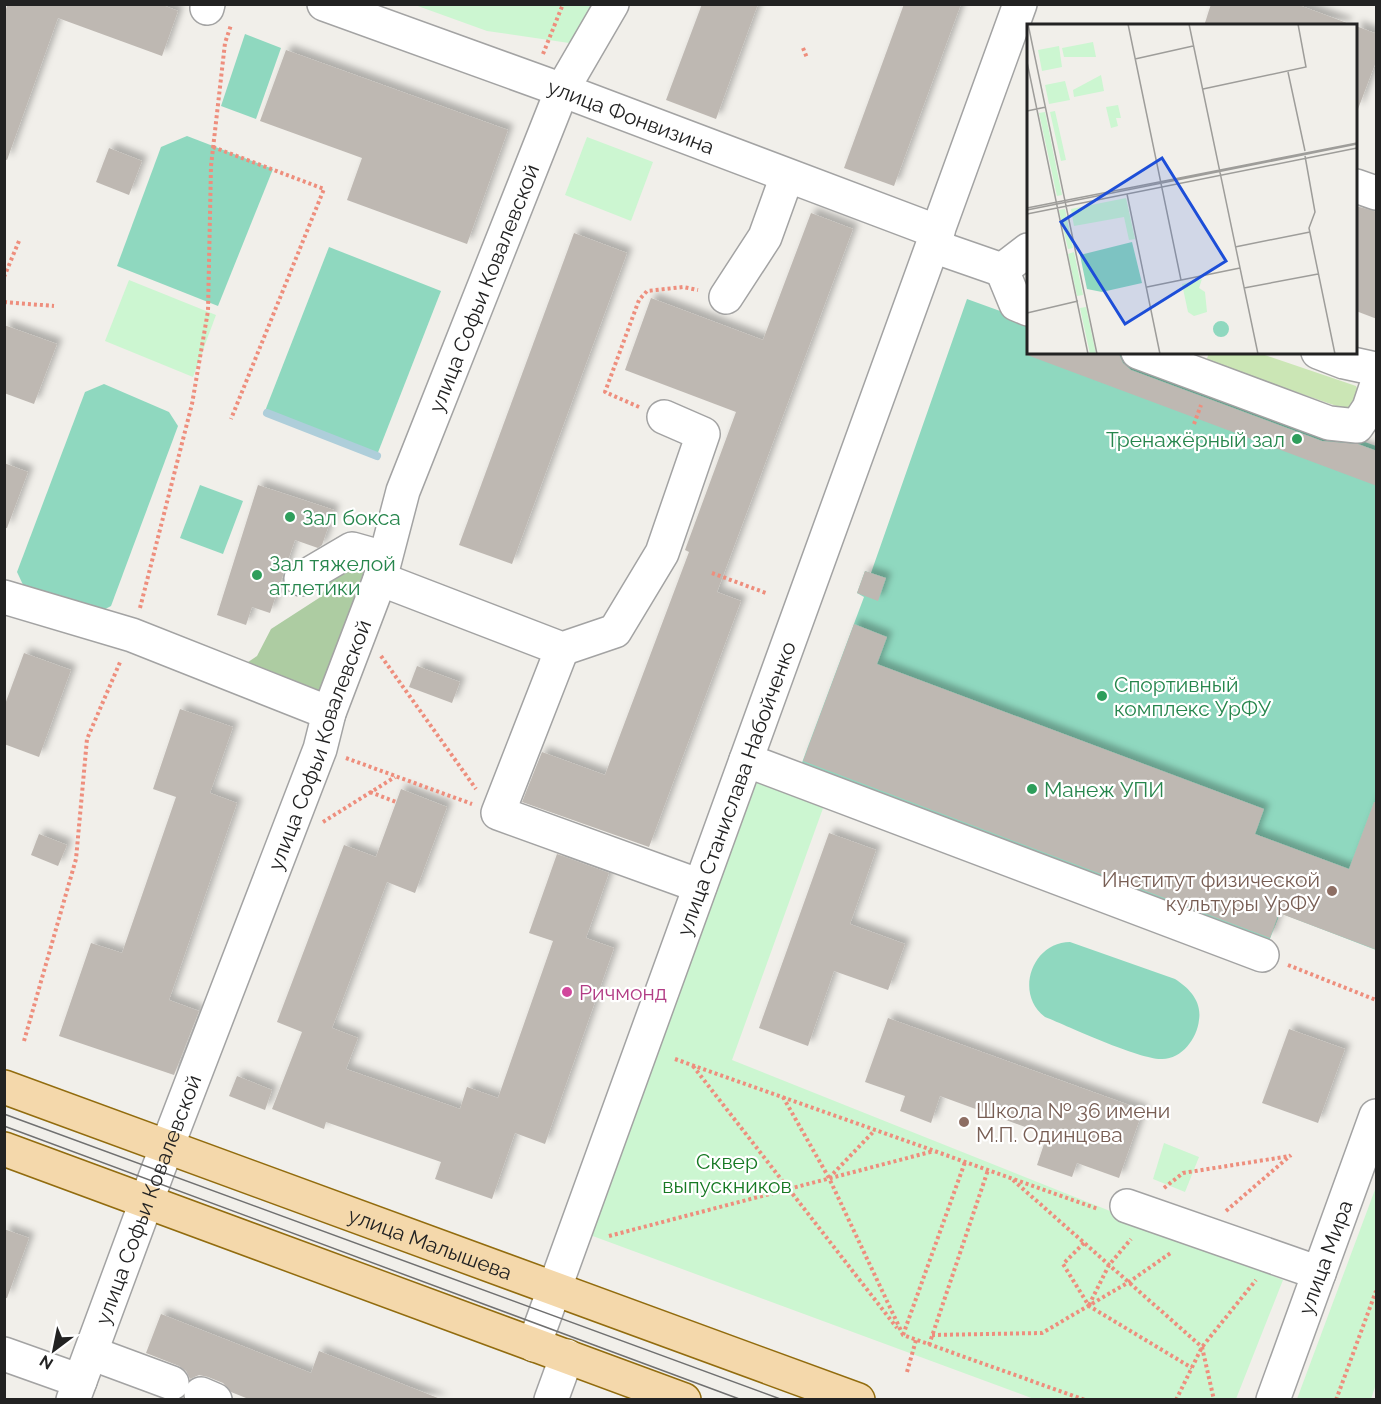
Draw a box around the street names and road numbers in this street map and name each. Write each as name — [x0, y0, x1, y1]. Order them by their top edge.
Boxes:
street label: улица Фонвизина — [544, 73, 718, 159]
street label: улица Софьи Ковалевской — [423, 160, 544, 416]
street label: улица Софьи Ковалевской — [262, 616, 376, 874]
street label: улица Станислава Набойченко — [671, 638, 800, 939]
street label: улица Софьи Ковалевской — [90, 1071, 206, 1328]
street label: улица Мира — [1293, 1196, 1357, 1318]
street label: улица Малышева — [345, 1202, 516, 1285]

